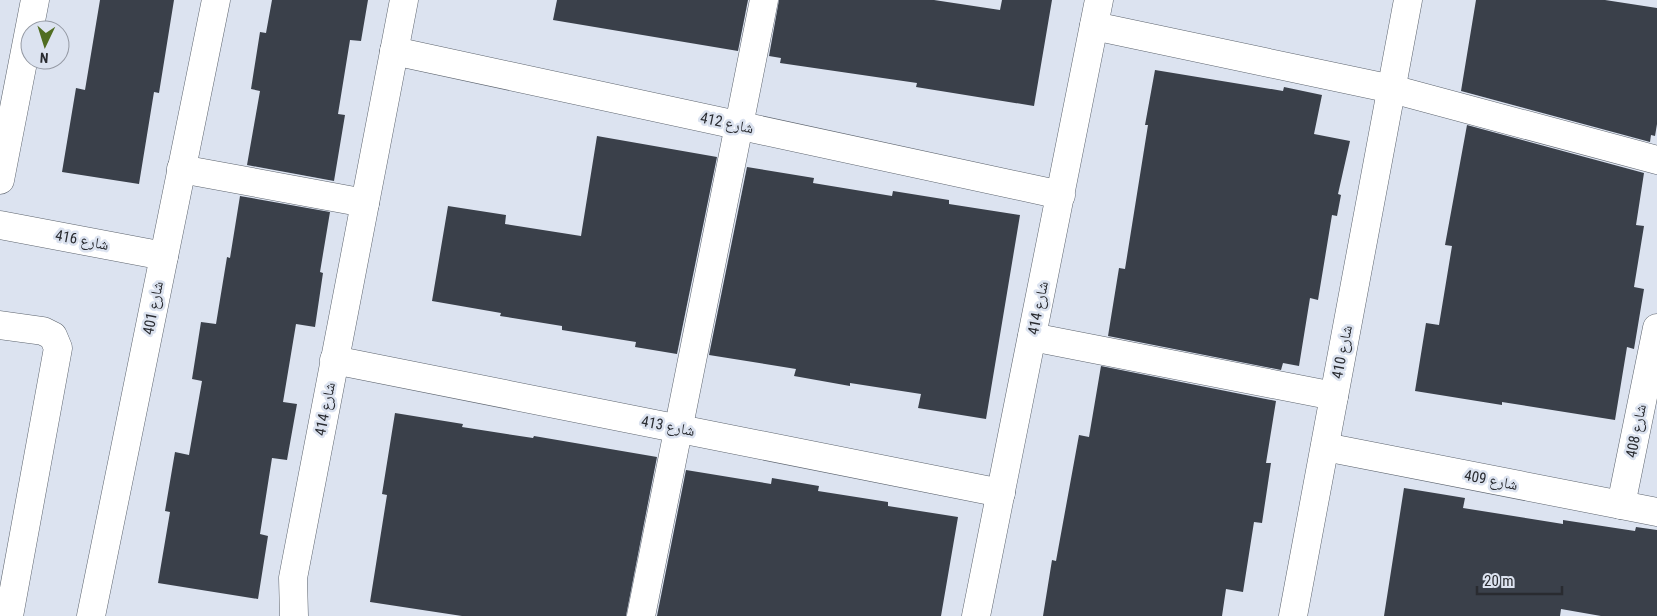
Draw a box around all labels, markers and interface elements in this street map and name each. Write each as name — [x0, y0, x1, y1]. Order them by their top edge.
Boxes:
north arrow — [20, 20, 70, 70]
text: N — [39, 50, 49, 66]
street label: شارع 412 — [698, 109, 755, 138]
street label: شارع 416 — [53, 226, 110, 255]
street label: شارع 401 — [139, 280, 168, 337]
street label: شارع 414 — [1024, 280, 1053, 337]
street label: شارع 410 — [1328, 324, 1357, 381]
street label: شارع 414 — [311, 381, 340, 438]
street label: شارع 408 — [1622, 403, 1651, 460]
street label: شارع 413 — [639, 412, 696, 441]
street label: شارع 409 — [1462, 466, 1519, 495]
scale bar — [1477, 564, 1562, 596]
text: 20 m — [1484, 572, 1514, 590]

